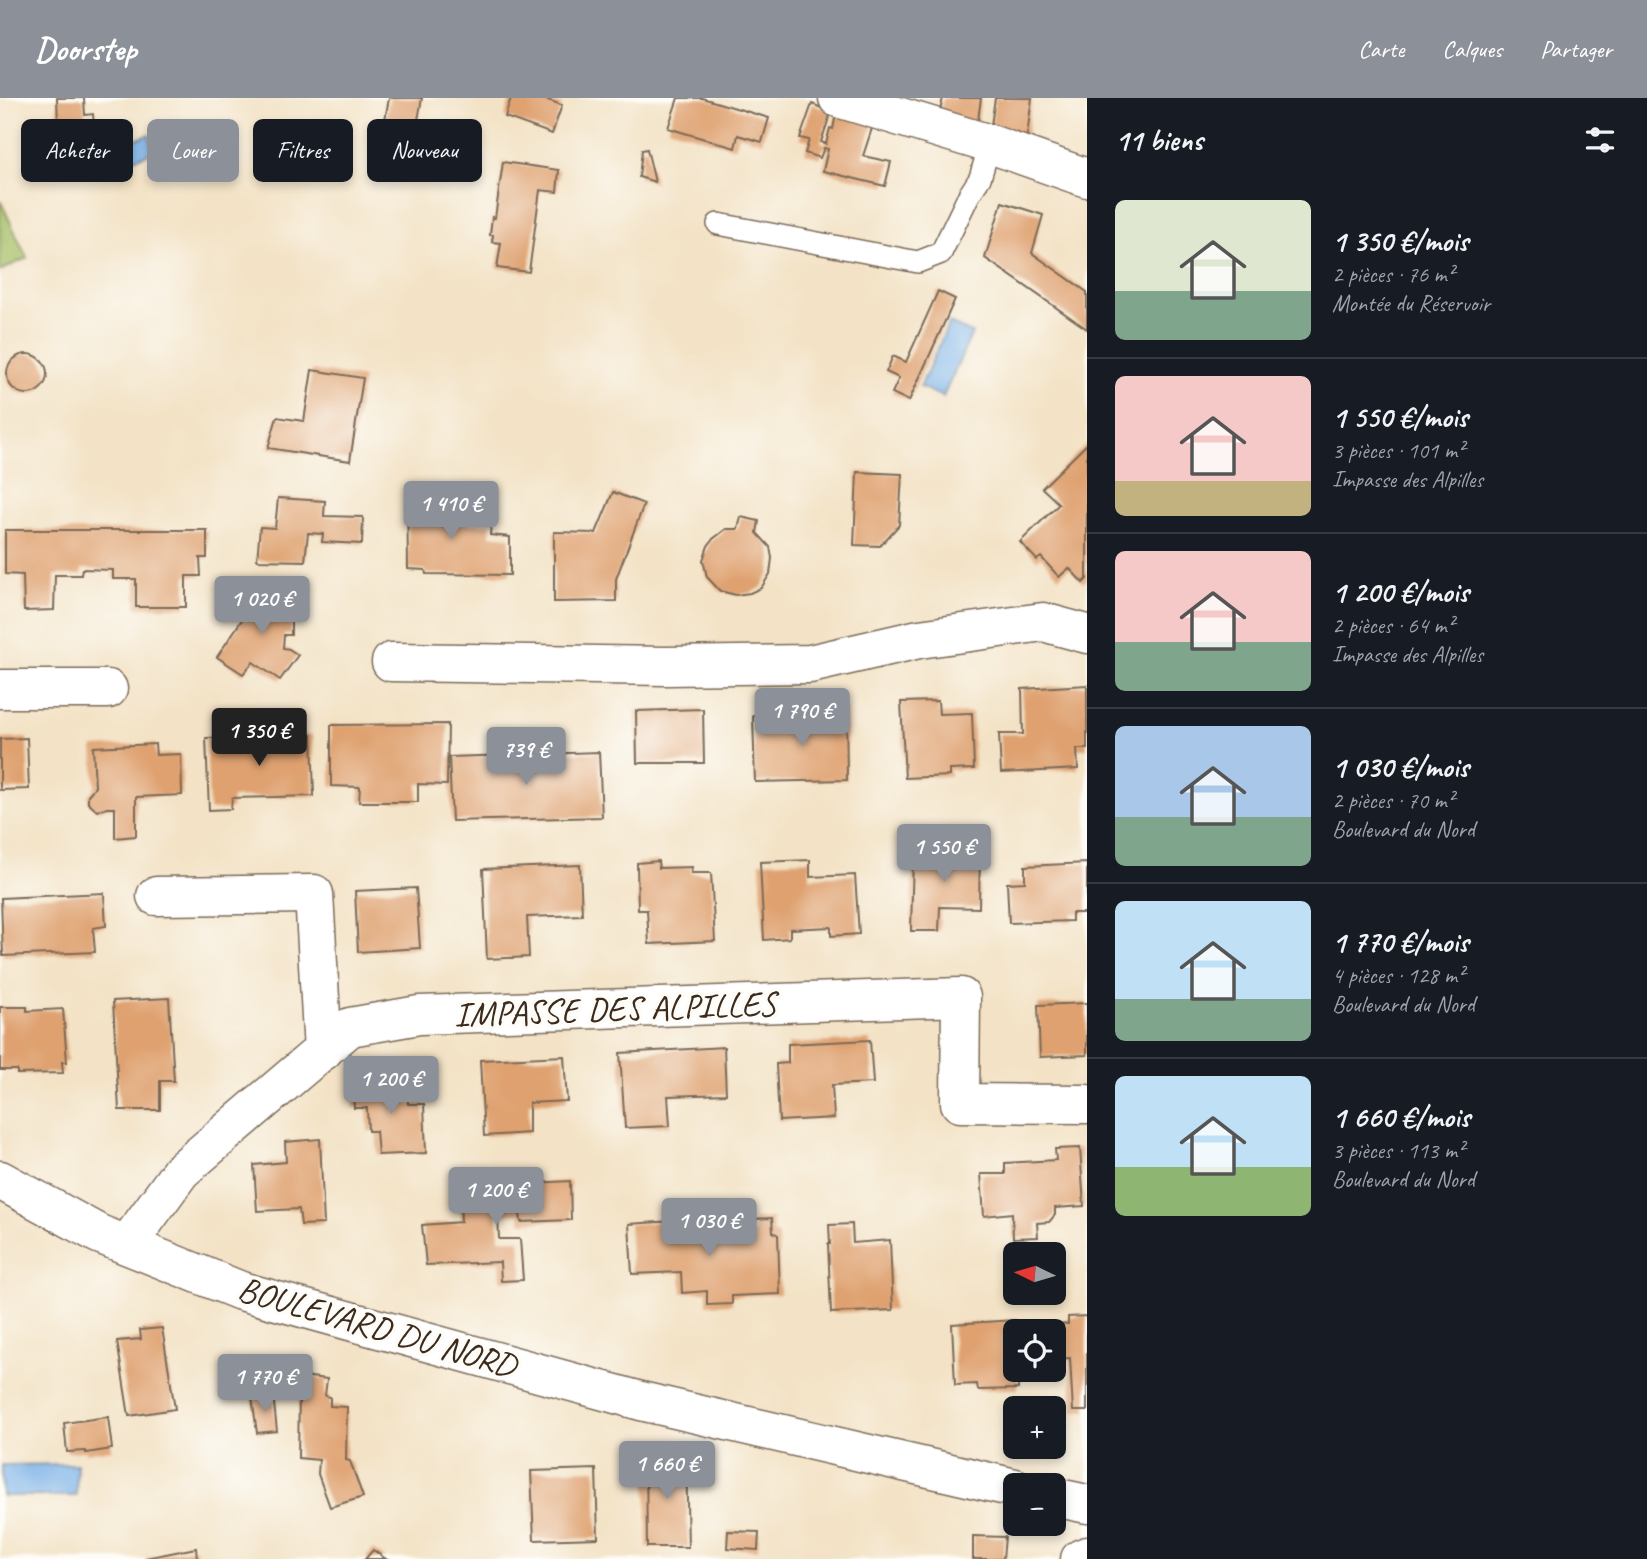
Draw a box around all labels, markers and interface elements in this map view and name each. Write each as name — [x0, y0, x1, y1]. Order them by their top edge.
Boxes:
text: Doorstep — [35, 28, 136, 70]
text: Carte — [1358, 34, 1404, 64]
text: Calques — [1442, 34, 1502, 64]
text: Partager — [1540, 34, 1612, 64]
chip: Acheter — [21, 119, 133, 182]
chip: Louer — [147, 119, 239, 182]
chip: Filtres — [253, 119, 353, 182]
chip: Nouveau — [367, 119, 482, 182]
text: 11 biens — [1115, 121, 1203, 159]
icon: filters — [1581, 121, 1619, 159]
text: 1 350 €/mois — [1332, 222, 1468, 260]
icon: home — [1171, 228, 1255, 312]
text: 2 pièces · 76 m² — [1332, 260, 1454, 289]
text: Montée du Réservoir — [1332, 289, 1490, 318]
text: 1 550 €/mois — [1332, 398, 1468, 436]
icon: home — [1171, 404, 1255, 488]
text: 3 pièces · 101 m² — [1332, 436, 1464, 465]
text: Impasse des Alpilles — [1332, 465, 1483, 494]
pin: 1 410 € — [386, 482, 516, 541]
text: 1 410 € — [420, 489, 482, 518]
text: 1 200 €/mois — [1332, 573, 1469, 611]
pin: 1 020 € — [197, 576, 327, 636]
icon: home — [1171, 579, 1255, 663]
text: 1 020 € — [231, 584, 293, 613]
text: 2 pièces · 64 m² — [1332, 611, 1454, 640]
text: Impasse des Alpilles — [1332, 640, 1483, 669]
pin: 1 790 € — [737, 688, 867, 748]
text: 1 790 € — [771, 696, 833, 725]
pin: 1 350 € — [194, 708, 324, 768]
text: 1 350 € — [228, 716, 290, 745]
pin: 739 € — [477, 728, 575, 787]
text: 739 € — [503, 735, 549, 764]
text: 1 030 €/mois — [1332, 748, 1469, 786]
icon: home — [1171, 754, 1255, 838]
text: 2 pièces · 70 m² — [1332, 786, 1454, 815]
text: Boulevard du Nord — [1332, 815, 1475, 844]
pin: 1 550 € — [879, 824, 1009, 884]
text: 1 550 € — [913, 832, 975, 861]
text: 1 770 €/mois — [1332, 923, 1469, 961]
icon: home — [1171, 929, 1255, 1013]
text: 4 pièces · 128 m² — [1332, 961, 1464, 990]
street label: IMPASSE DES ALPILLES — [453, 981, 781, 1037]
text: Boulevard du Nord — [1332, 990, 1475, 1019]
pin: 1 200 € — [326, 1056, 456, 1116]
text: 1 200 € — [360, 1064, 422, 1093]
text: 1 660 €/mois — [1332, 1098, 1470, 1136]
icon: home — [1171, 1104, 1255, 1188]
text: 3 pièces · 113 m² — [1332, 1136, 1464, 1165]
text: Boulevard du Nord — [1332, 1165, 1475, 1194]
pin: 1 200 € — [431, 1168, 561, 1227]
text: 1 200 € — [465, 1175, 527, 1204]
pin: 1 030 € — [644, 1198, 774, 1258]
text: 1 030 € — [678, 1206, 740, 1235]
north arrow — [1003, 1242, 1066, 1306]
map controls — [1003, 1242, 1066, 1536]
street label: BOULEVARD DU NORD — [233, 1266, 524, 1389]
button: locate — [1003, 1319, 1066, 1382]
pin: 1 770 € — [200, 1354, 330, 1414]
text: 1 770 € — [234, 1362, 296, 1391]
button: + — [1003, 1396, 1066, 1459]
pin: 1 660 € — [602, 1442, 732, 1501]
text: 1 660 € — [635, 1449, 699, 1478]
button: − — [1003, 1473, 1066, 1536]

